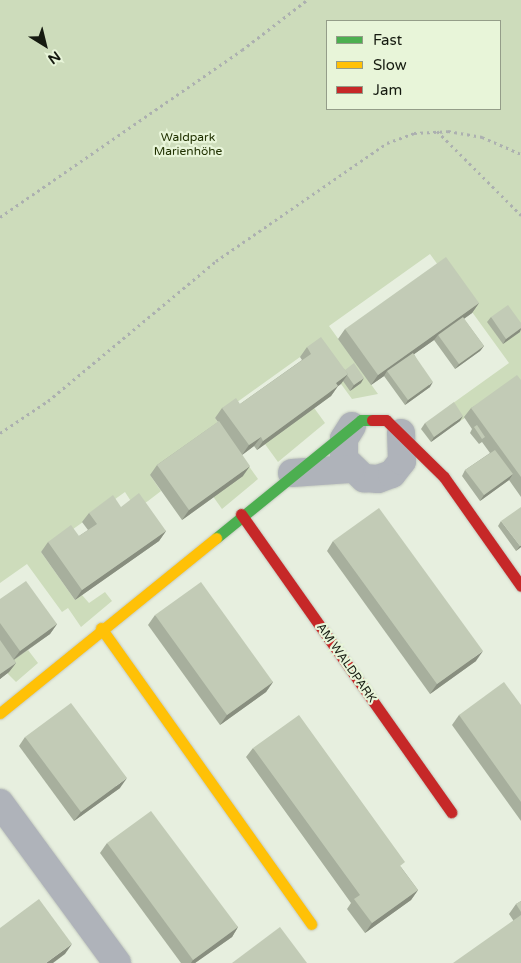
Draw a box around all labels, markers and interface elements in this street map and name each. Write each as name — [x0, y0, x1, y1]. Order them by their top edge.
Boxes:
north arrow — [20, 20, 70, 70]
legend — [326, 20, 501, 110]
text: Fast — [373, 31, 402, 49]
text: N — [45, 47, 64, 68]
text: Slow — [373, 56, 407, 74]
text: Jam — [373, 81, 402, 99]
park label: Waldpark Marienhöhe — [154, 131, 222, 159]
street label: AM WALDPARK — [313, 620, 379, 706]

